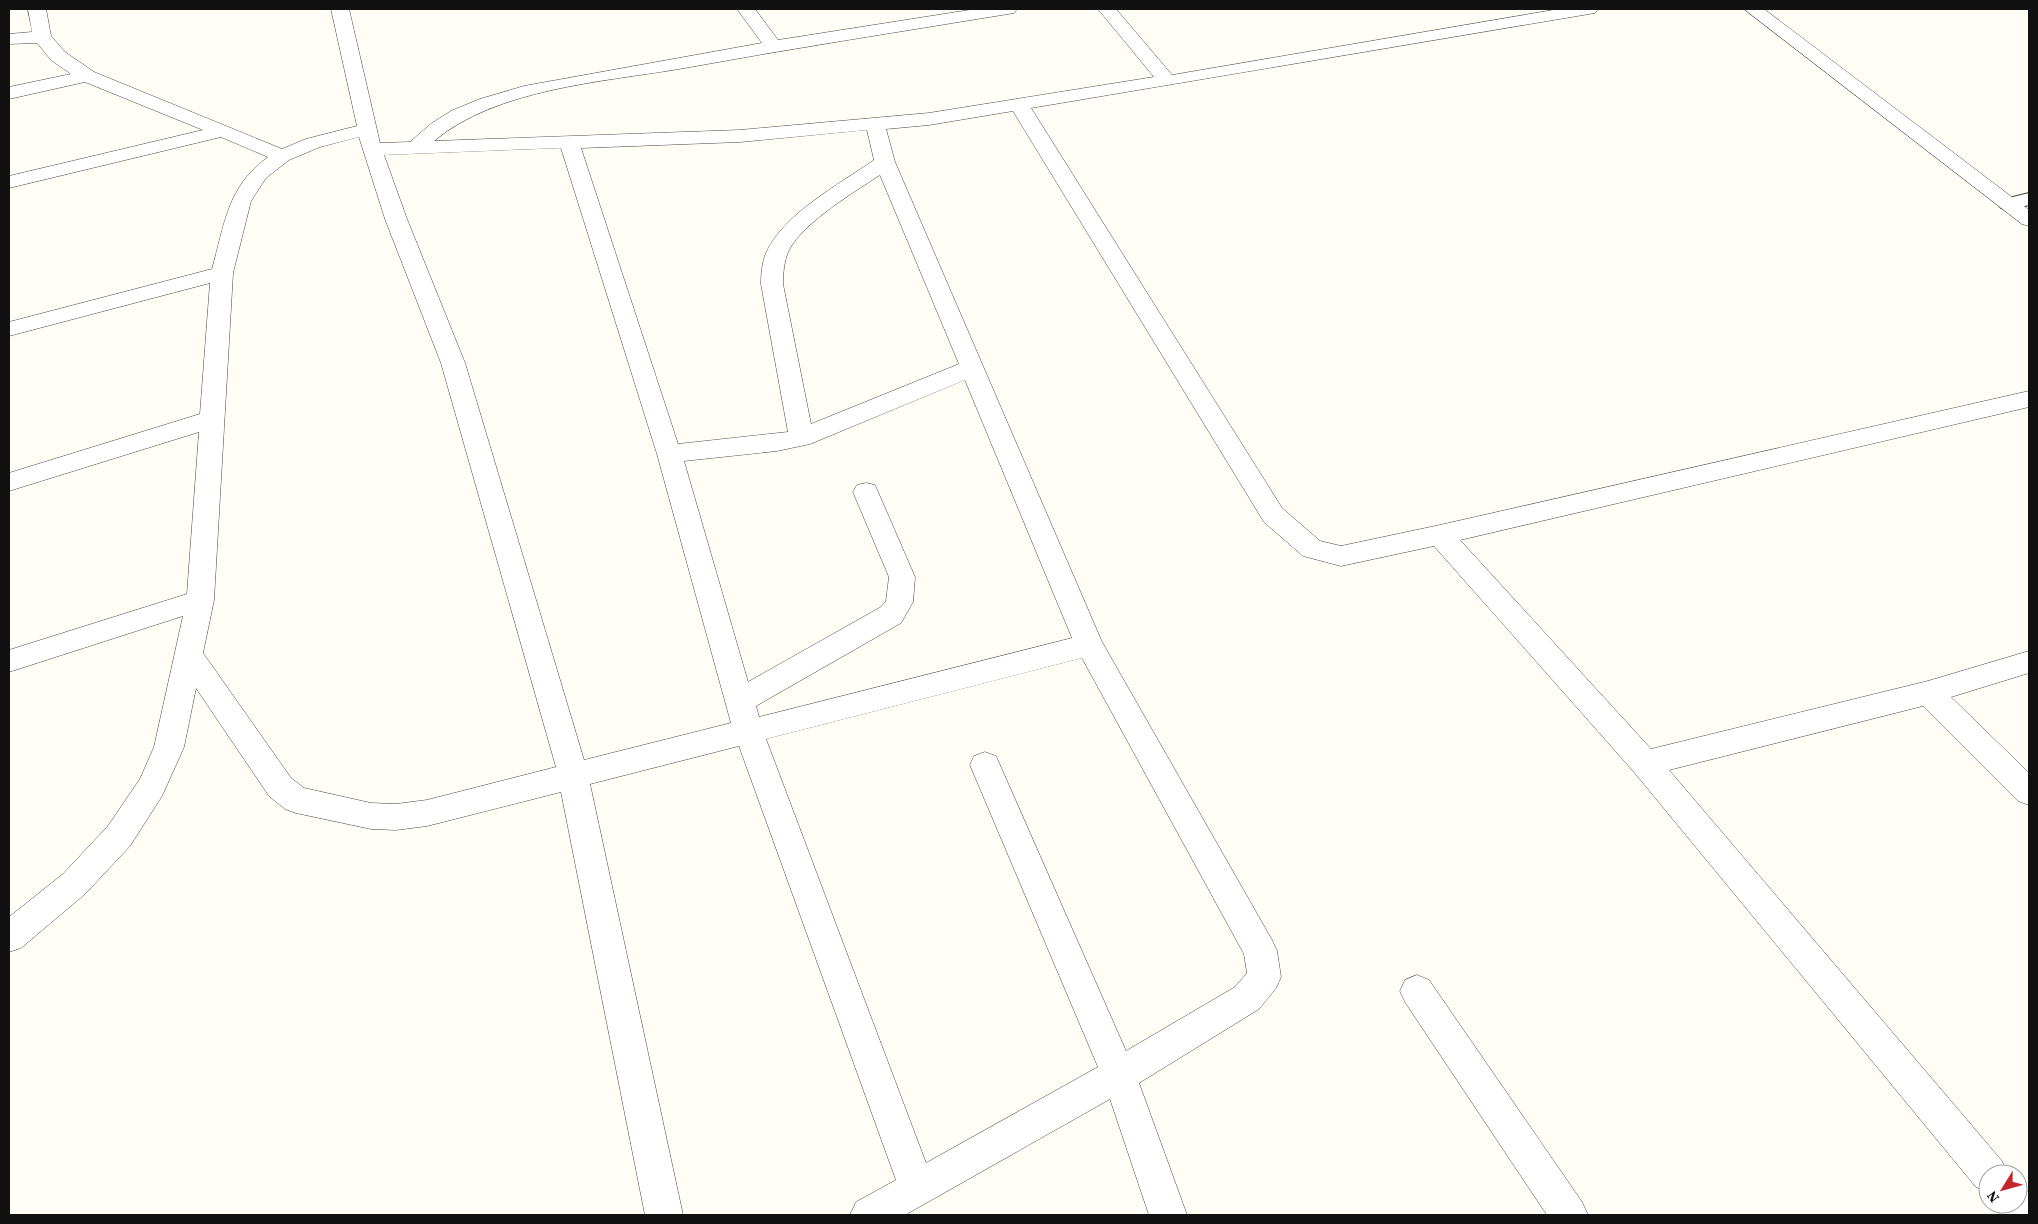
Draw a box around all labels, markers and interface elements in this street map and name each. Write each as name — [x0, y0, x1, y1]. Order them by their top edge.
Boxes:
north arrow — [1978, 1164, 2028, 1214]
text: N — [1982, 1187, 2004, 1207]

